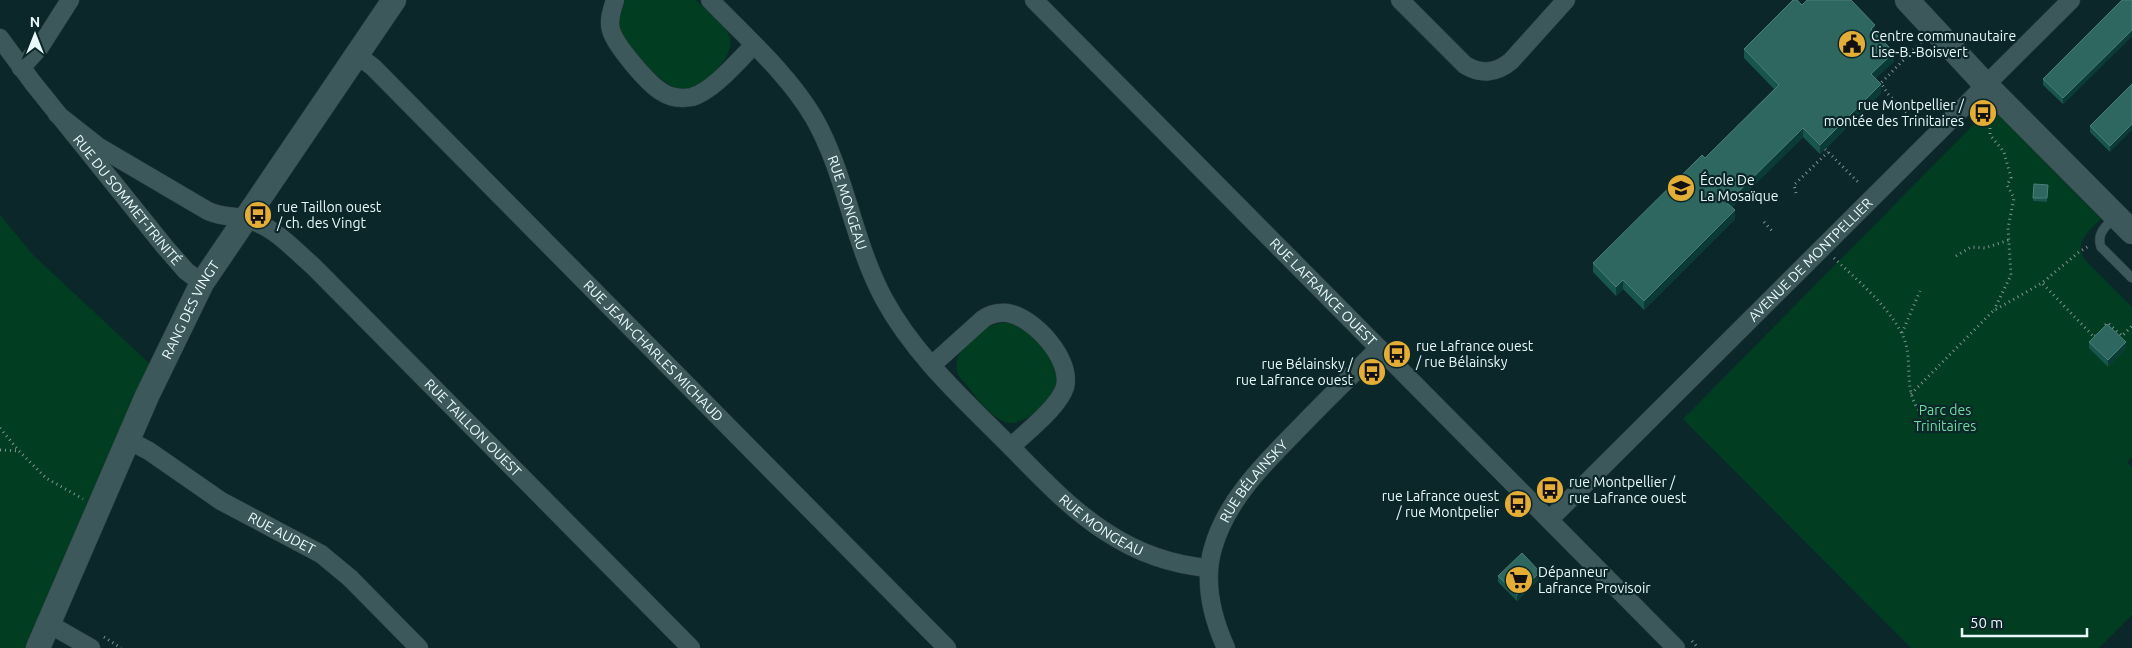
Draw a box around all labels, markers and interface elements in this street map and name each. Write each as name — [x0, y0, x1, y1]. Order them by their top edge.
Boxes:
north arrow — [10, 10, 60, 60]
text: N — [30, 14, 40, 30]
place label: Centre communautaire Lise-B.-Boisvert — [1871, 28, 2016, 60]
public building icon: Centre communautaire Lise-B.-Boisvert — [1837, 29, 1867, 59]
place label: rue Montpellier / montée des Trinitaires — [1824, 97, 1965, 129]
bus stop icon: rue Montpellier / montée des Trinitaires — [1968, 98, 1998, 128]
street label: RUE DU SOMMET-TRINITÉ — [70, 132, 186, 268]
street label: RUE MONGEAU — [824, 153, 870, 252]
place label: École De La Mosaïque — [1700, 171, 1778, 204]
school or university icon: École De La Mosaïque — [1666, 173, 1696, 203]
street label: AVENUE DE MONTPELLIER — [1745, 194, 1876, 325]
place label: rue Taillon ouest / ch. des Vingt — [276, 199, 382, 231]
bus stop icon: rue Taillon ouest / ch. des Vingt — [243, 200, 273, 230]
street label: RUE LAFRANCE OUEST — [1267, 235, 1380, 349]
street label: RANG DES VINGT — [158, 258, 223, 362]
street label: RUE JEAN-CHARLES MICHAUD — [580, 277, 727, 425]
place label: rue Lafrance ouest / rue Bélainsky — [1415, 338, 1534, 370]
bus stop icon: rue Lafrance ouest / rue Bélainsky — [1382, 339, 1412, 369]
place label: rue Bélainsky / rue Lafrance ouest — [1236, 356, 1354, 388]
bus stop icon: rue Bélainsky / rue Lafrance ouest — [1357, 357, 1387, 387]
street label: RUE TAILLON OUEST — [421, 376, 525, 480]
park label: Parc des Trinitaires — [1914, 402, 1976, 434]
street label: RUE BÉLAINSKY — [1216, 437, 1291, 525]
place label: rue Montpellier / rue Lafrance ouest — [1569, 474, 1687, 506]
bus stop icon: rue Montpellier / rue Lafrance ouest — [1535, 475, 1565, 505]
place label: rue Lafrance ouest / rue Montpelier — [1382, 488, 1500, 520]
bus stop icon: rue Lafrance ouest / rue Montpelier — [1503, 489, 1533, 519]
street label: RUE MONGEAU — [1056, 491, 1146, 559]
street label: RUE AUDET — [245, 509, 318, 558]
place label: Dépanneur Lafrance Provisoir — [1538, 564, 1651, 596]
supermarket icon: Dépanneur Lafrance Provisoir — [1504, 565, 1534, 595]
scale bar — [1962, 606, 2087, 638]
text: 50 m — [1970, 614, 2003, 631]

